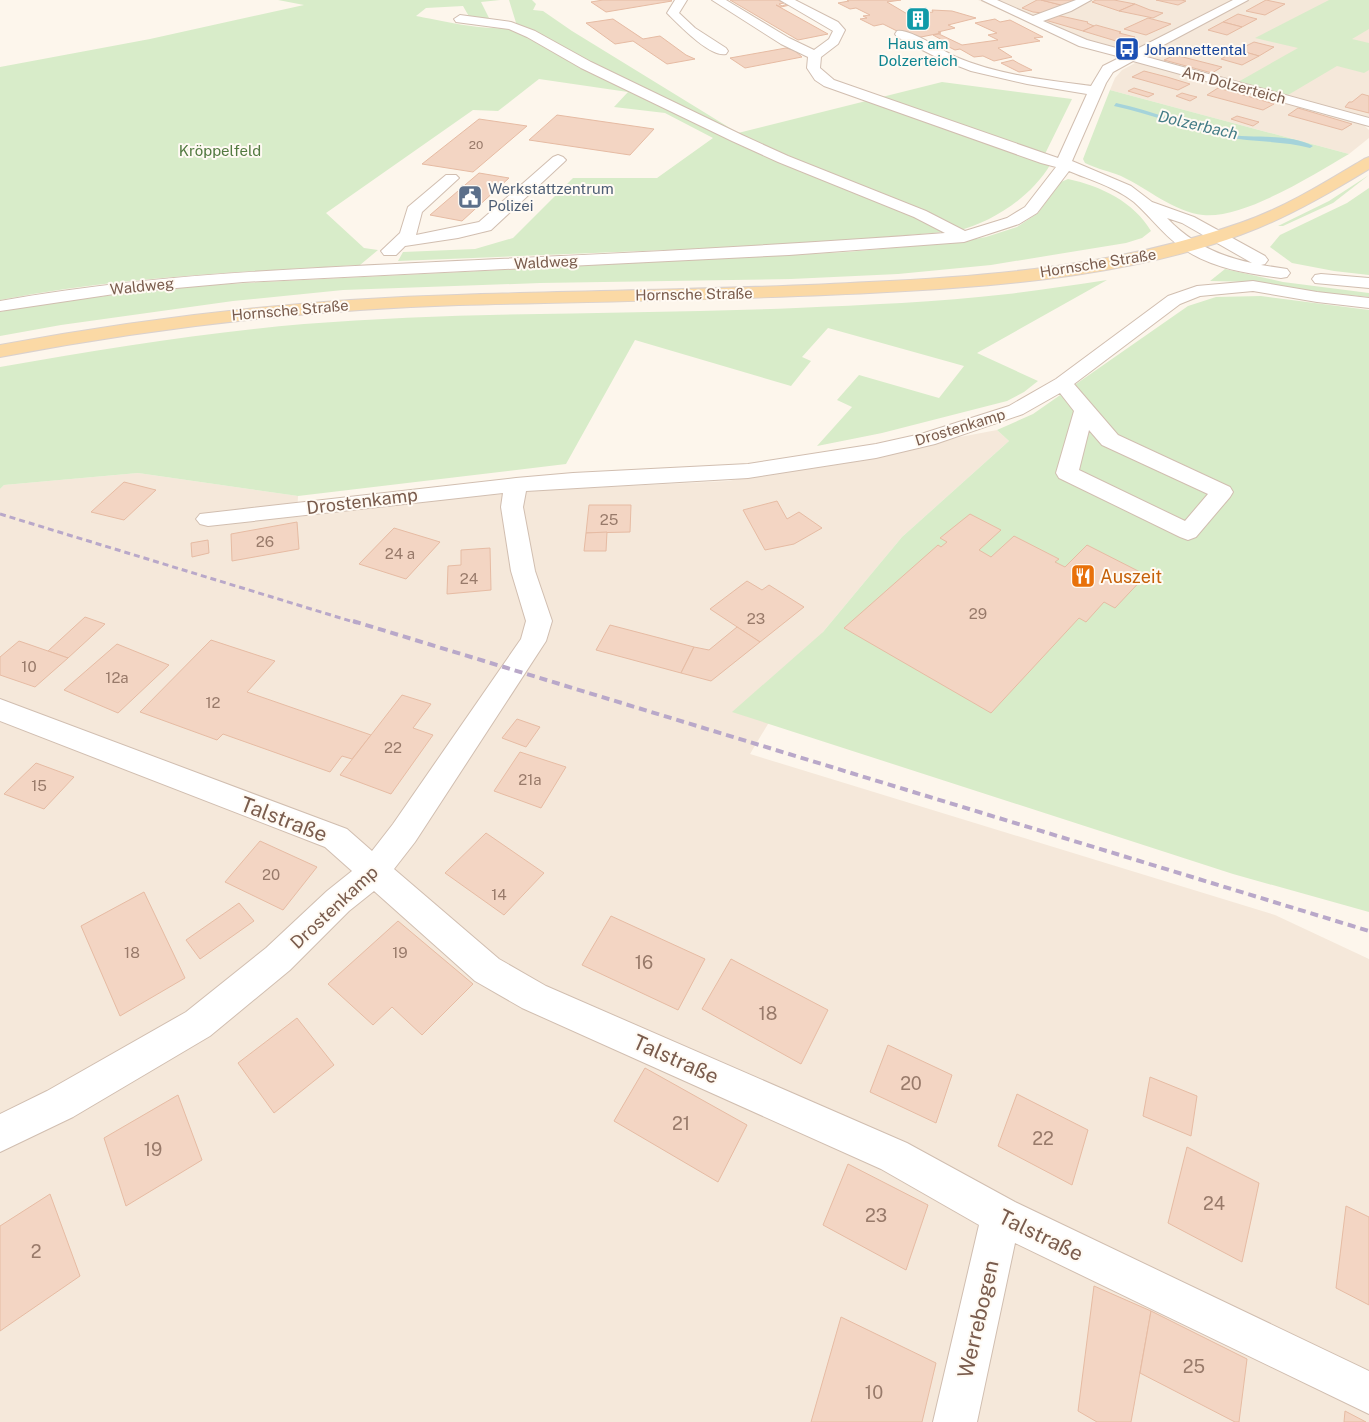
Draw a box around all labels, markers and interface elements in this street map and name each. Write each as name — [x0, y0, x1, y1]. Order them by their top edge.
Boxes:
building icon: Haus am Dolzerteich — [905, 6, 931, 32]
place label: Haus am Dolzerteich — [878, 35, 958, 69]
bus stop icon: Johannettental — [1114, 36, 1140, 62]
place label: Johannettental — [1144, 41, 1247, 58]
street label: Am Dolzerteich — [1180, 63, 1288, 107]
water label: Dolzerbach — [1156, 107, 1240, 143]
house number: 20 — [469, 138, 483, 152]
park label: Kröppelfeld — [179, 142, 261, 159]
place label: Werkstattzentrum Polizei — [488, 180, 614, 214]
public building icon: Werkstattzentrum Polizei — [457, 184, 483, 210]
street label: Hornsche Straße — [1039, 245, 1157, 281]
street label: Waldweg — [513, 252, 579, 272]
street label: Waldweg — [109, 274, 175, 298]
street label: Hornsche Straße — [635, 284, 753, 304]
street label: Hornsche Straße — [231, 296, 349, 324]
street label: Drostenkamp — [913, 405, 1007, 449]
street label: Drostenkamp — [305, 484, 419, 518]
house number: 25 — [600, 511, 618, 528]
house number: 26 — [256, 533, 274, 550]
house number: 24 a — [385, 545, 415, 562]
restaurant icon: Auszeit — [1070, 563, 1096, 589]
place label: Auszeit — [1100, 566, 1162, 587]
house number: 24 — [460, 570, 478, 587]
house number: 29 — [969, 605, 987, 622]
house number: 23 — [747, 610, 765, 627]
house number: 10 — [21, 658, 37, 675]
house number: 12a — [105, 669, 129, 686]
house number: 12 — [205, 694, 221, 711]
house number: 22 — [384, 739, 402, 756]
house number: 21a — [518, 771, 542, 788]
house number: 15 — [31, 777, 47, 794]
street label: Talstraße — [237, 791, 331, 847]
street label: Drostenkamp — [286, 861, 382, 953]
house number: 20 — [262, 866, 280, 883]
house number: 14 — [491, 886, 507, 903]
house number: 18 — [124, 944, 140, 961]
house number: 19 — [392, 944, 408, 961]
house number: 16 — [635, 952, 653, 973]
house number: 18 — [759, 1003, 777, 1024]
street label: Talstraße — [629, 1029, 723, 1089]
house number: 20 — [900, 1073, 922, 1094]
house number: 21 — [672, 1113, 690, 1134]
house number: 22 — [1032, 1128, 1054, 1149]
house number: 19 — [144, 1139, 162, 1160]
house number: 24 — [1203, 1193, 1225, 1214]
street label: Talstraße — [995, 1204, 1087, 1266]
house number: 23 — [865, 1205, 887, 1226]
house number: 2 — [31, 1241, 41, 1262]
street label: Werrebogen — [952, 1258, 1004, 1380]
house number: 25 — [1183, 1356, 1205, 1377]
house number: 10 — [865, 1382, 883, 1403]

